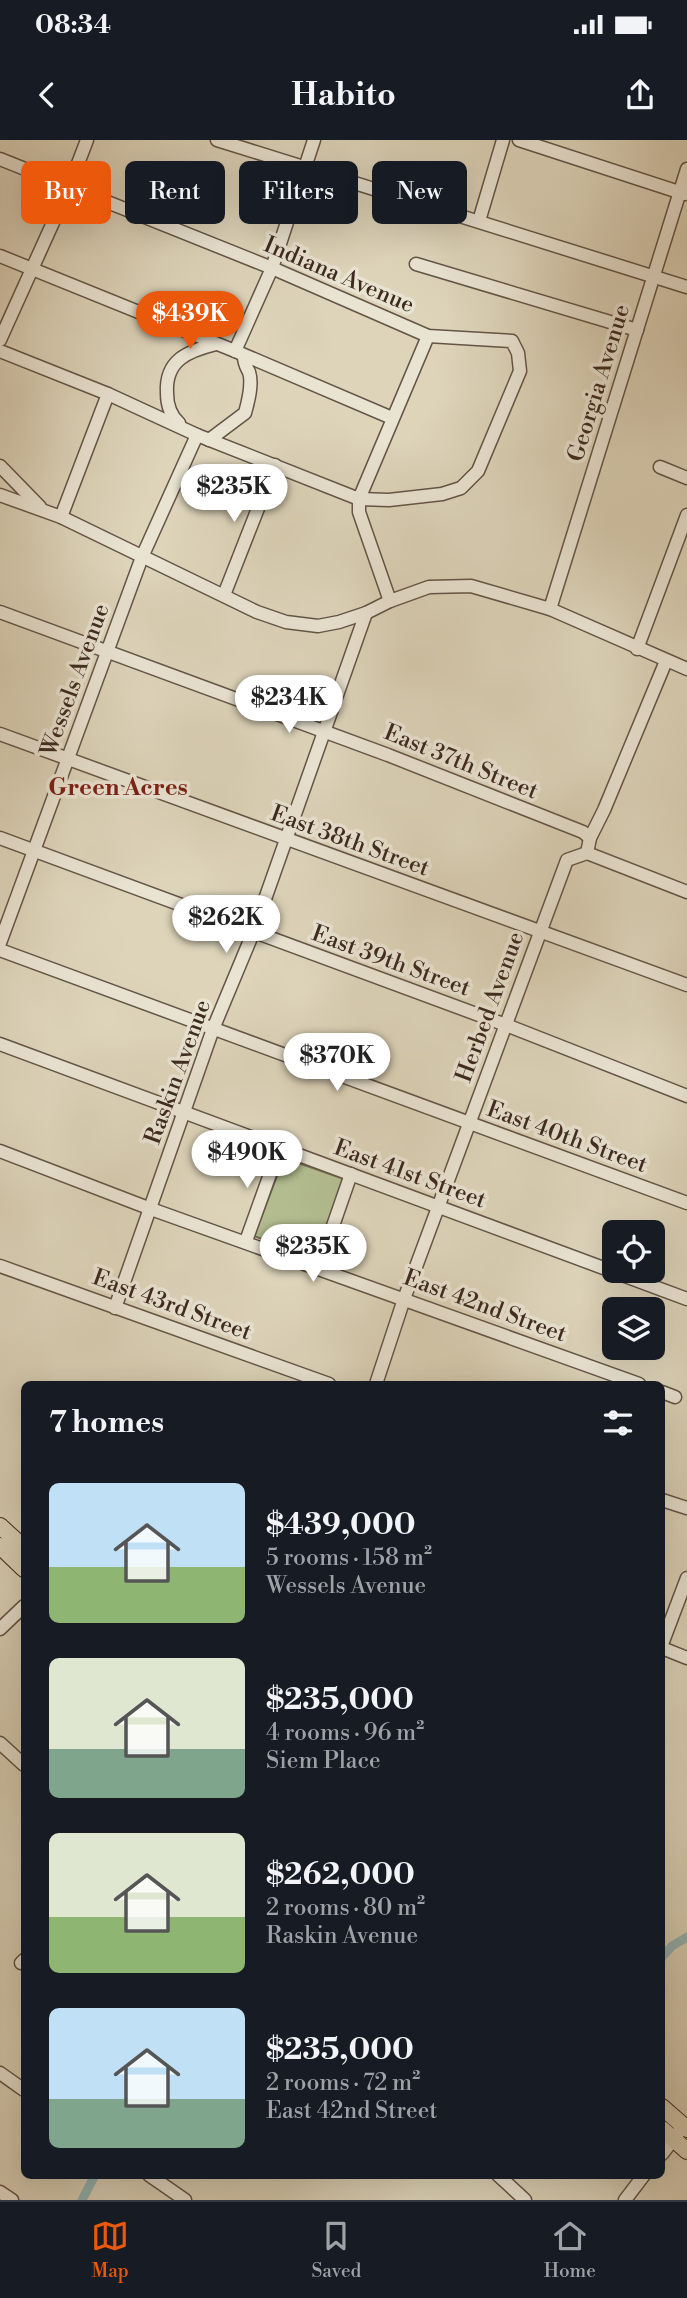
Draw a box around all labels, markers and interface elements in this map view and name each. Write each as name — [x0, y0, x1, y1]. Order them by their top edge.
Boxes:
text: 08:34 — [35, 9, 111, 41]
text: Habito — [291, 75, 396, 115]
icon: back — [28, 76, 66, 114]
icon: share — [621, 76, 659, 114]
chip: Buy — [21, 161, 111, 224]
chip: Rent — [125, 161, 225, 224]
chip: Filters — [239, 161, 358, 224]
chip: New — [372, 161, 467, 224]
street label: Indiana Avenue — [260, 231, 418, 319]
pin: $439K — [141, 292, 239, 351]
text: $439K — [152, 300, 228, 328]
street label: Georgia Avenue — [562, 301, 636, 465]
pin: $235K — [185, 464, 283, 524]
text: $235K — [197, 473, 271, 501]
street label: Wessels Avenue — [34, 600, 116, 761]
pin: $234K — [240, 676, 338, 735]
text: $234K — [251, 684, 327, 712]
street label: East 37th Street — [380, 718, 542, 806]
district label: Green Acres — [48, 773, 188, 803]
street label: East 38th Street — [267, 799, 433, 883]
pin: $262K — [177, 896, 275, 955]
text: $262K — [188, 904, 264, 932]
street label: East 39th Street — [308, 919, 474, 1003]
street label: Herbed Avenue — [450, 928, 530, 1086]
street label: Raskin Avenue — [139, 996, 217, 1148]
pin: $370K — [288, 1034, 386, 1093]
text: $370K — [299, 1042, 375, 1070]
street label: East 40th Street — [483, 1095, 651, 1179]
pin: $490K — [198, 1130, 296, 1190]
street label: East 41st Street — [330, 1134, 490, 1214]
text: $490K — [208, 1139, 286, 1167]
map controls — [602, 1220, 665, 1360]
button: locate — [602, 1220, 665, 1283]
pin: $235K — [264, 1224, 362, 1284]
text: $235K — [276, 1233, 350, 1261]
street label: East 43rd Street — [89, 1263, 255, 1347]
street label: East 42nd Street — [400, 1264, 570, 1348]
button: layers — [602, 1297, 665, 1360]
text: 7 homes — [49, 1404, 164, 1442]
icon: filters — [599, 1404, 637, 1442]
text: $439,000 — [266, 1506, 416, 1544]
icon: home — [105, 1511, 189, 1595]
text: 5 rooms · 158 m² — [266, 1544, 432, 1572]
text: Wessels Avenue — [266, 1572, 426, 1600]
text: $235,000 — [266, 1681, 414, 1719]
icon: home — [105, 1686, 189, 1770]
text: 4 rooms · 96 m² — [266, 1719, 424, 1747]
text: Siem Place — [266, 1747, 381, 1775]
text: $262,000 — [266, 1856, 415, 1894]
icon: home — [105, 1861, 189, 1945]
text: 2 rooms · 80 m² — [266, 1894, 425, 1922]
text: Raskin Avenue — [266, 1922, 418, 1950]
text: $235,000 — [266, 2031, 414, 2069]
icon: home — [105, 2036, 189, 2120]
text: 2 rooms · 72 m² — [266, 2069, 420, 2097]
text: East 42nd Street — [266, 2097, 437, 2125]
tab: Map — [91, 2217, 129, 2283]
tab: Saved — [311, 2217, 361, 2283]
tab: Home — [544, 2217, 596, 2283]

